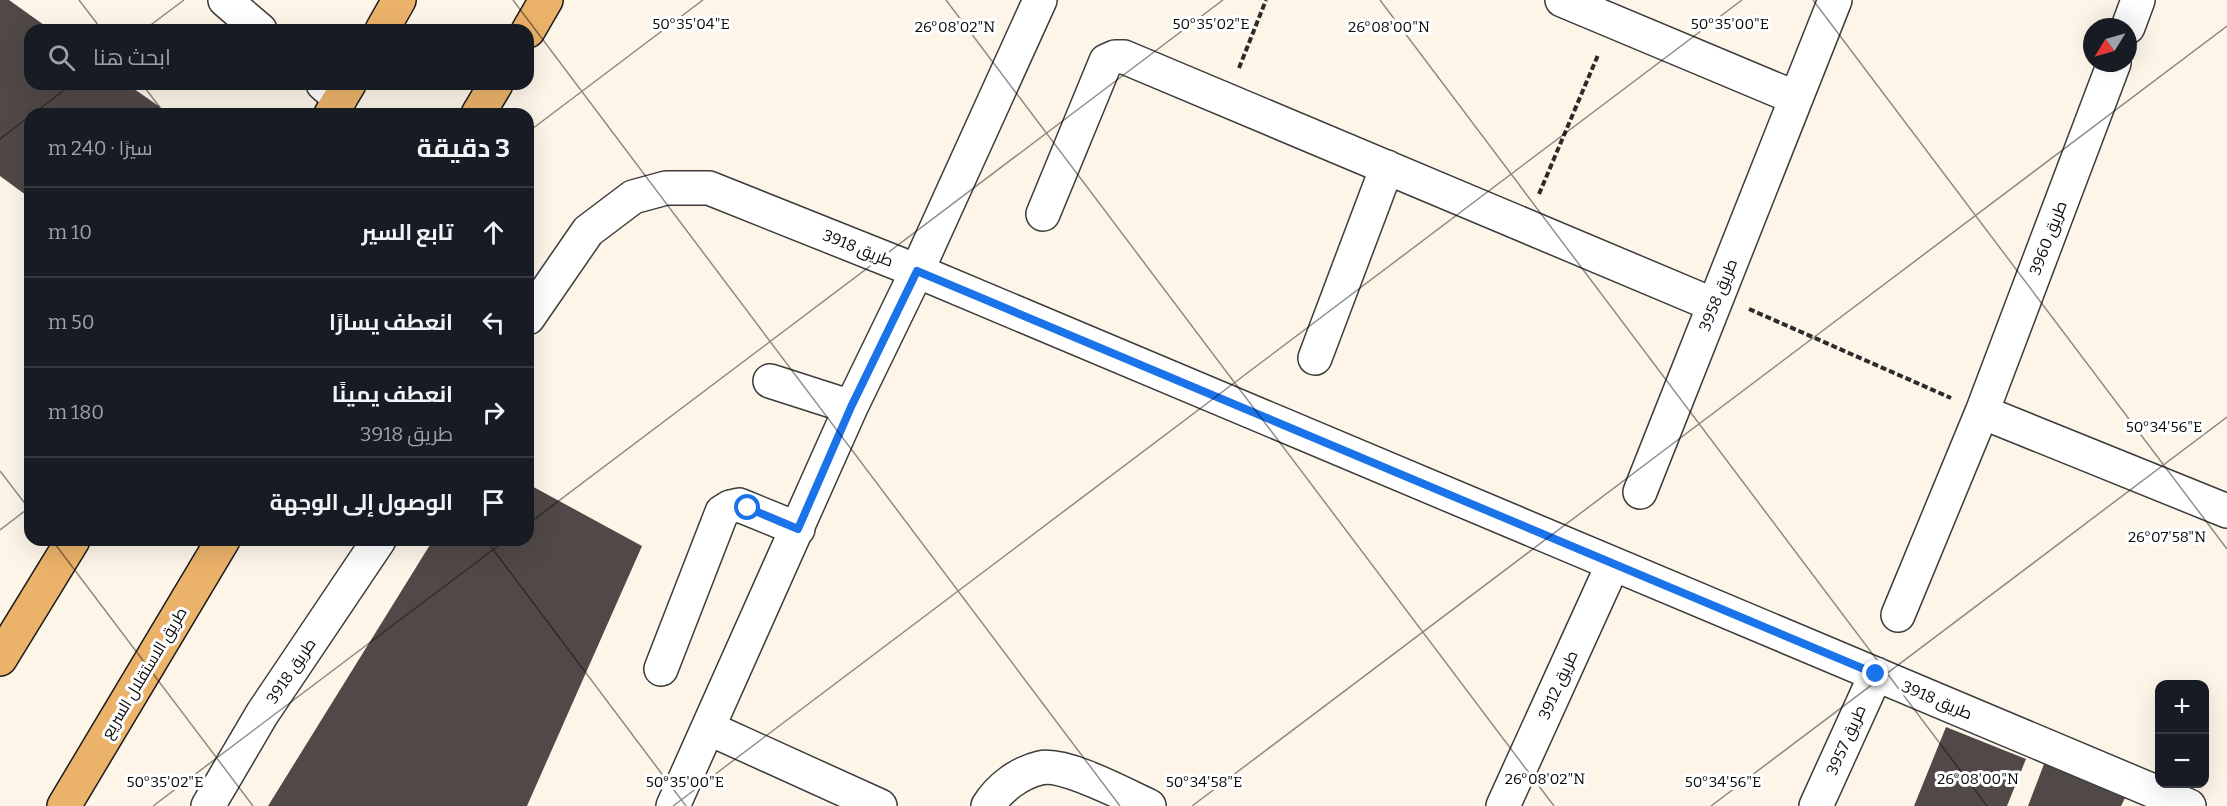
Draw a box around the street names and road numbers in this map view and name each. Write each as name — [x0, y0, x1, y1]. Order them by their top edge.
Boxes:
street label: طريق 3960 — [2025, 198, 2072, 278]
street label: طريق 3918 — [820, 225, 896, 272]
street label: طريق 3958 — [1695, 256, 1742, 334]
street label: طريق الاستقلال السريع — [97, 604, 192, 743]
street label: طريق 3918 — [262, 635, 320, 708]
street label: طريق 3912 — [1534, 648, 1583, 723]
street label: طريق 3918 — [1899, 677, 1975, 724]
street label: طريق 3957 — [1822, 702, 1871, 778]

